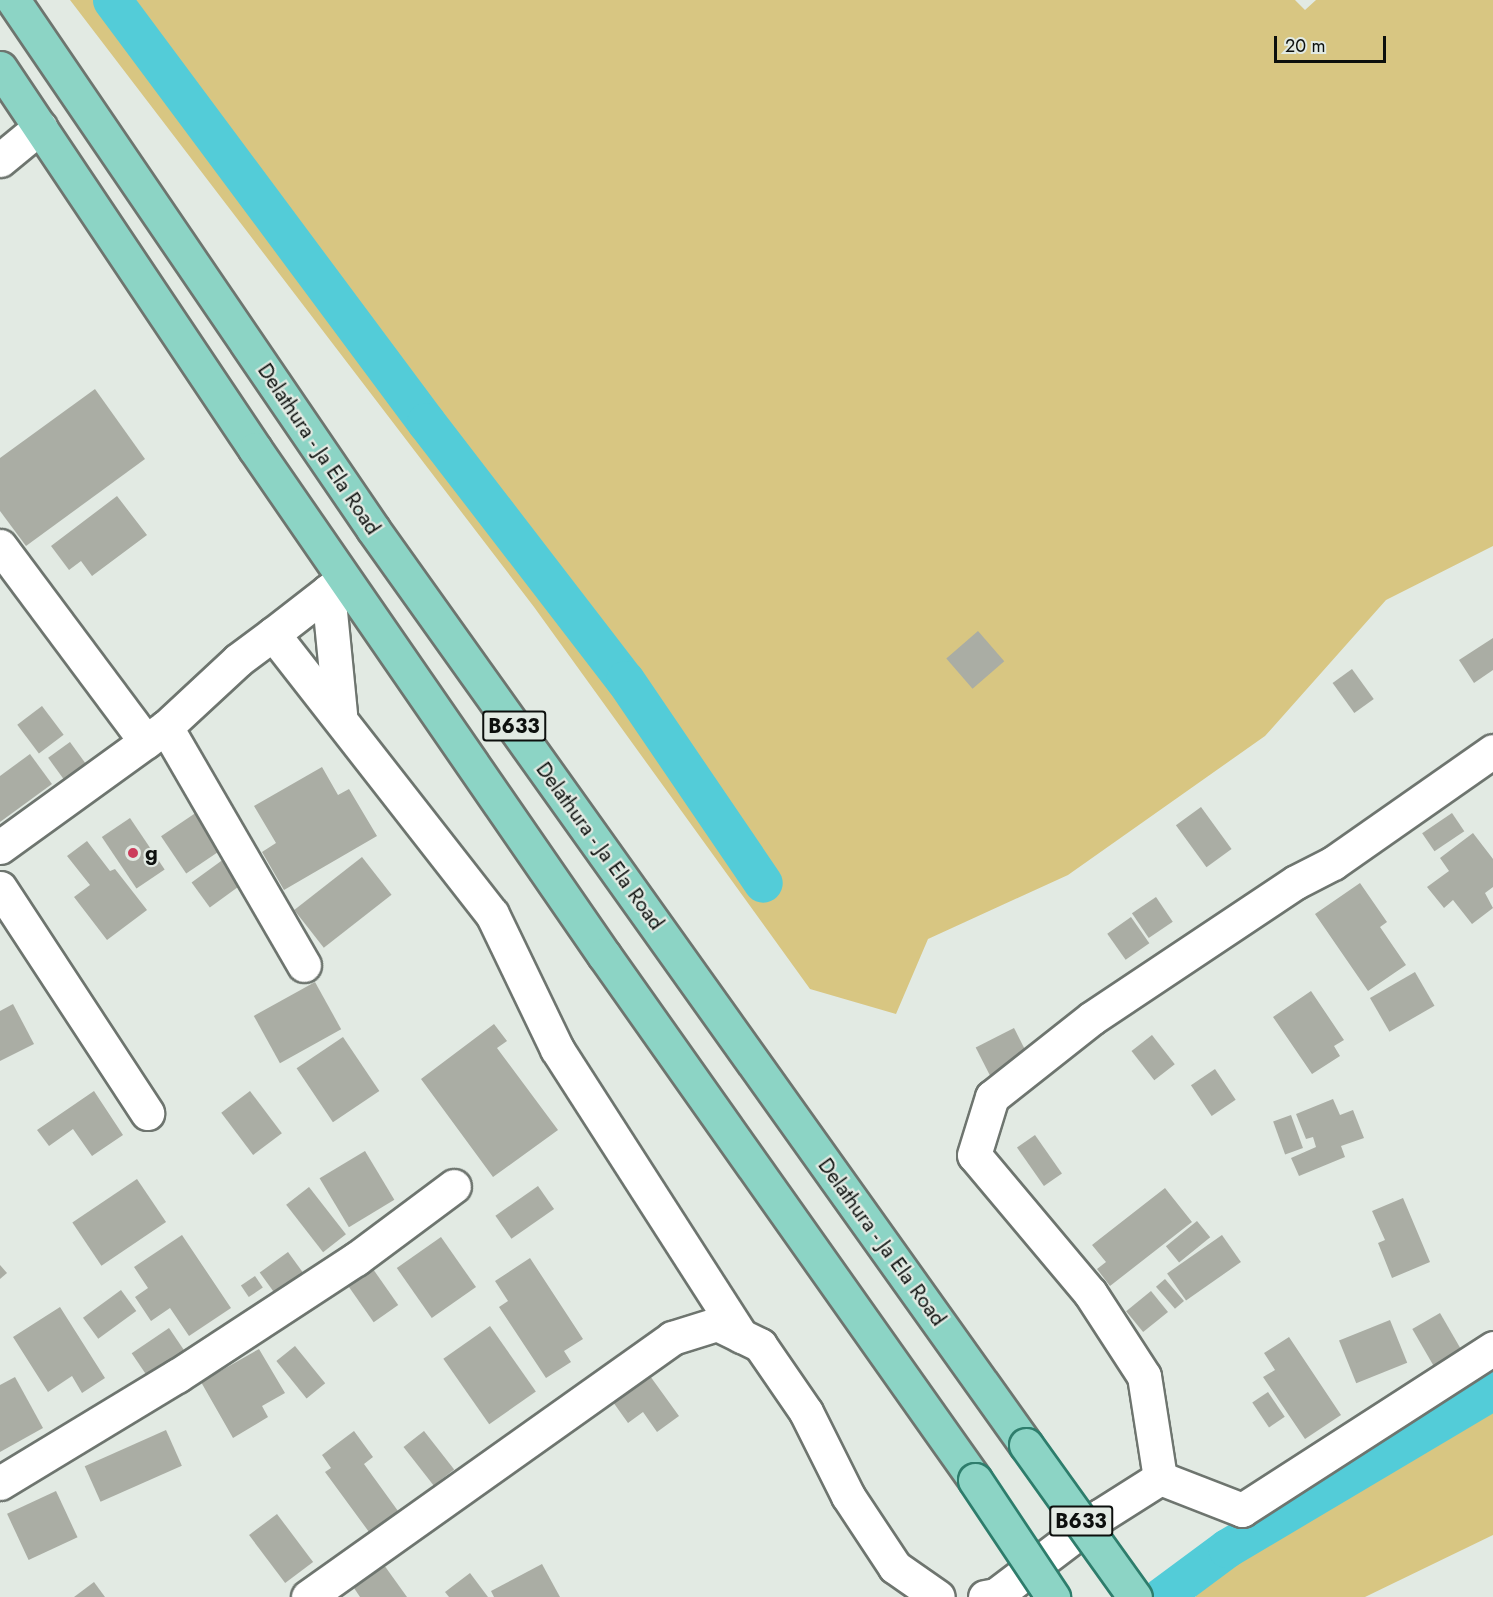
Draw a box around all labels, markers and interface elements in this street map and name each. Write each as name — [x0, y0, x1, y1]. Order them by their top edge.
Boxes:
scale bar — [1277, 24, 1390, 62]
text: 20 m — [1285, 33, 1325, 59]
street label: Delathura - Ja Ela Road — [252, 359, 386, 539]
road number: B633 — [481, 709, 547, 743]
street label: Delathura - Ja Ela Road — [531, 757, 669, 935]
place label: g — [145, 840, 158, 866]
marker: g — [126, 846, 140, 860]
street label: Delathura - Ja Ela Road — [813, 1153, 951, 1331]
road number: B633 — [1048, 1504, 1114, 1538]

